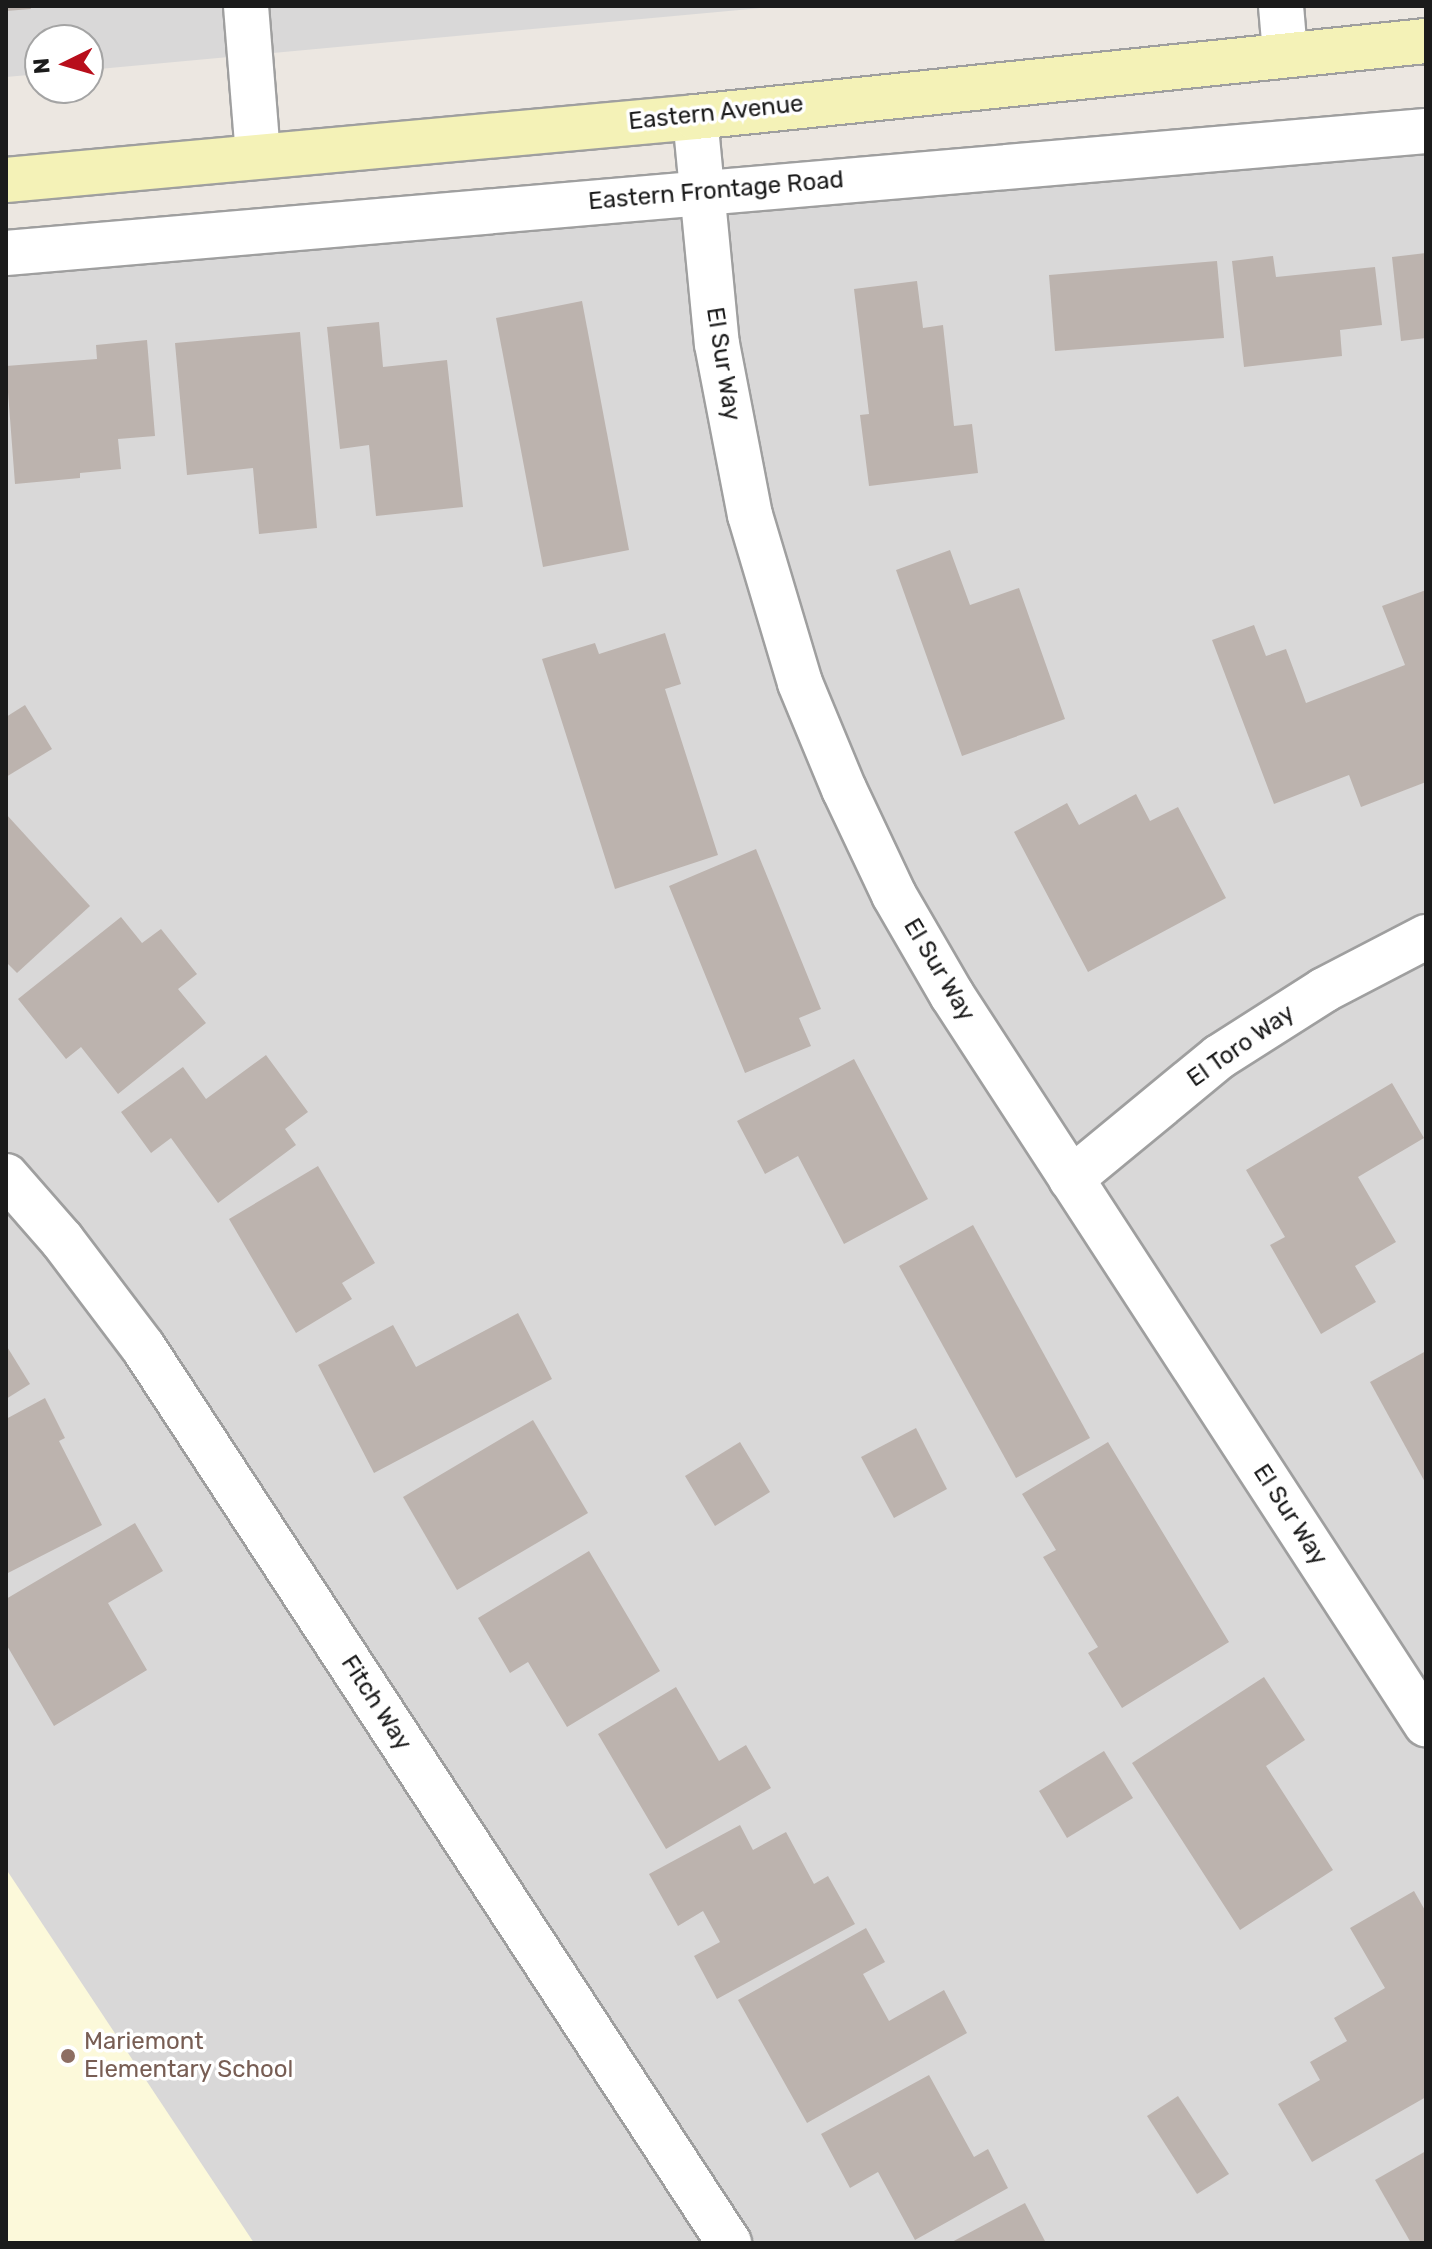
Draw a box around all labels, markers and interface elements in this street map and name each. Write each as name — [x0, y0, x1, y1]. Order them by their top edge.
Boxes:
north arrow — [24, 24, 104, 104]
text: N — [27, 57, 56, 75]
street label: Eastern Avenue — [627, 89, 805, 137]
street label: Eastern Frontage Road — [587, 165, 845, 217]
street label: El Sur Way — [700, 305, 746, 423]
street label: El Sur Way — [897, 913, 981, 1027]
street label: El Toro Way — [1182, 998, 1300, 1094]
street label: El Sur Way — [1246, 1459, 1334, 1571]
street label: Fitch Way — [335, 1650, 417, 1756]
place label: Mariemont Elementary School — [84, 2028, 294, 2084]
marker: Mariemont Elementary School — [59, 2047, 77, 2065]

